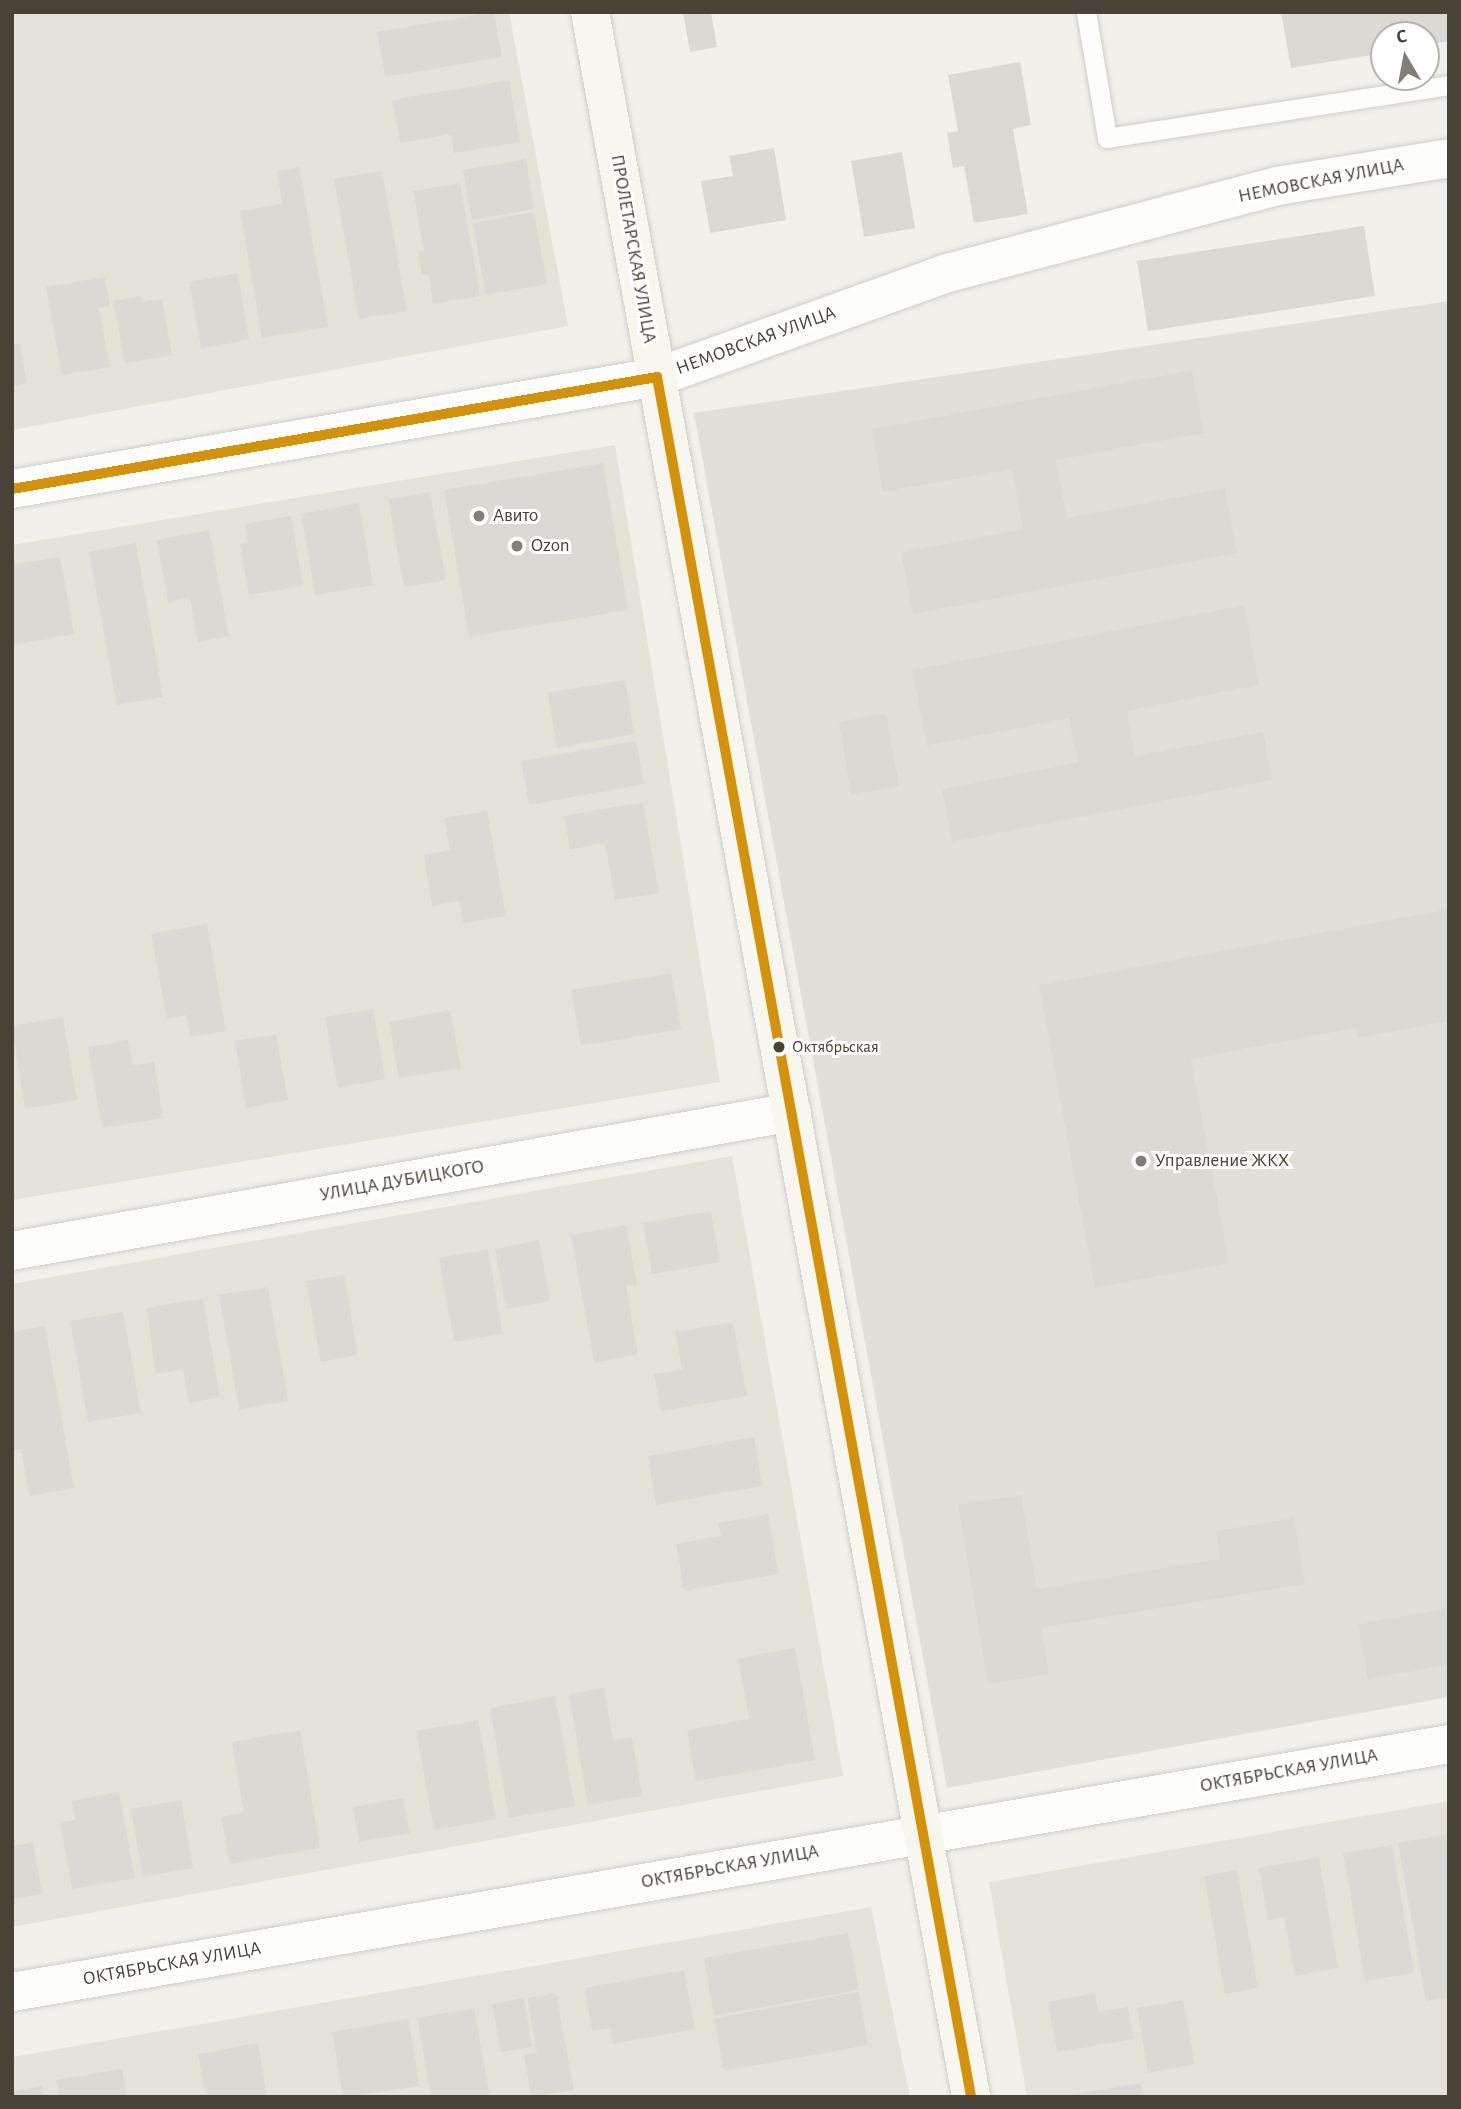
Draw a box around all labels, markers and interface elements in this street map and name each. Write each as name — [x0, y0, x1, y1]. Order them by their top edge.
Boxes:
north arrow — [1370, 21, 1440, 91]
text: С — [1395, 27, 1408, 47]
street label: ПРОЛЕТАРСКАЯ УЛИЦА — [605, 153, 661, 345]
street label: НЕМОВСКАЯ УЛИЦА — [1236, 154, 1406, 208]
street label: НЕМОВСКАЯ УЛИЦА — [673, 301, 839, 381]
place label: Авито — [493, 505, 538, 527]
marker: Авито — [471, 508, 487, 524]
place label: Ozon — [531, 535, 570, 557]
marker: Ozon — [509, 538, 525, 554]
place label: Октябрьская — [792, 1037, 879, 1057]
marker: Октябрьская — [772, 1040, 786, 1054]
place label: Управление ЖКХ — [1155, 1150, 1289, 1172]
marker: Управление ЖКХ — [1133, 1153, 1149, 1169]
street label: УЛИЦА ДУБИЦКОГО — [318, 1155, 486, 1207]
street label: ОКТЯБРЬСКАЯ УЛИЦА — [1198, 1744, 1380, 1798]
street label: ОКТЯБРЬСКАЯ УЛИЦА — [639, 1840, 821, 1894]
street label: ОКТЯБРЬСКАЯ УЛИЦА — [81, 1937, 263, 1991]

